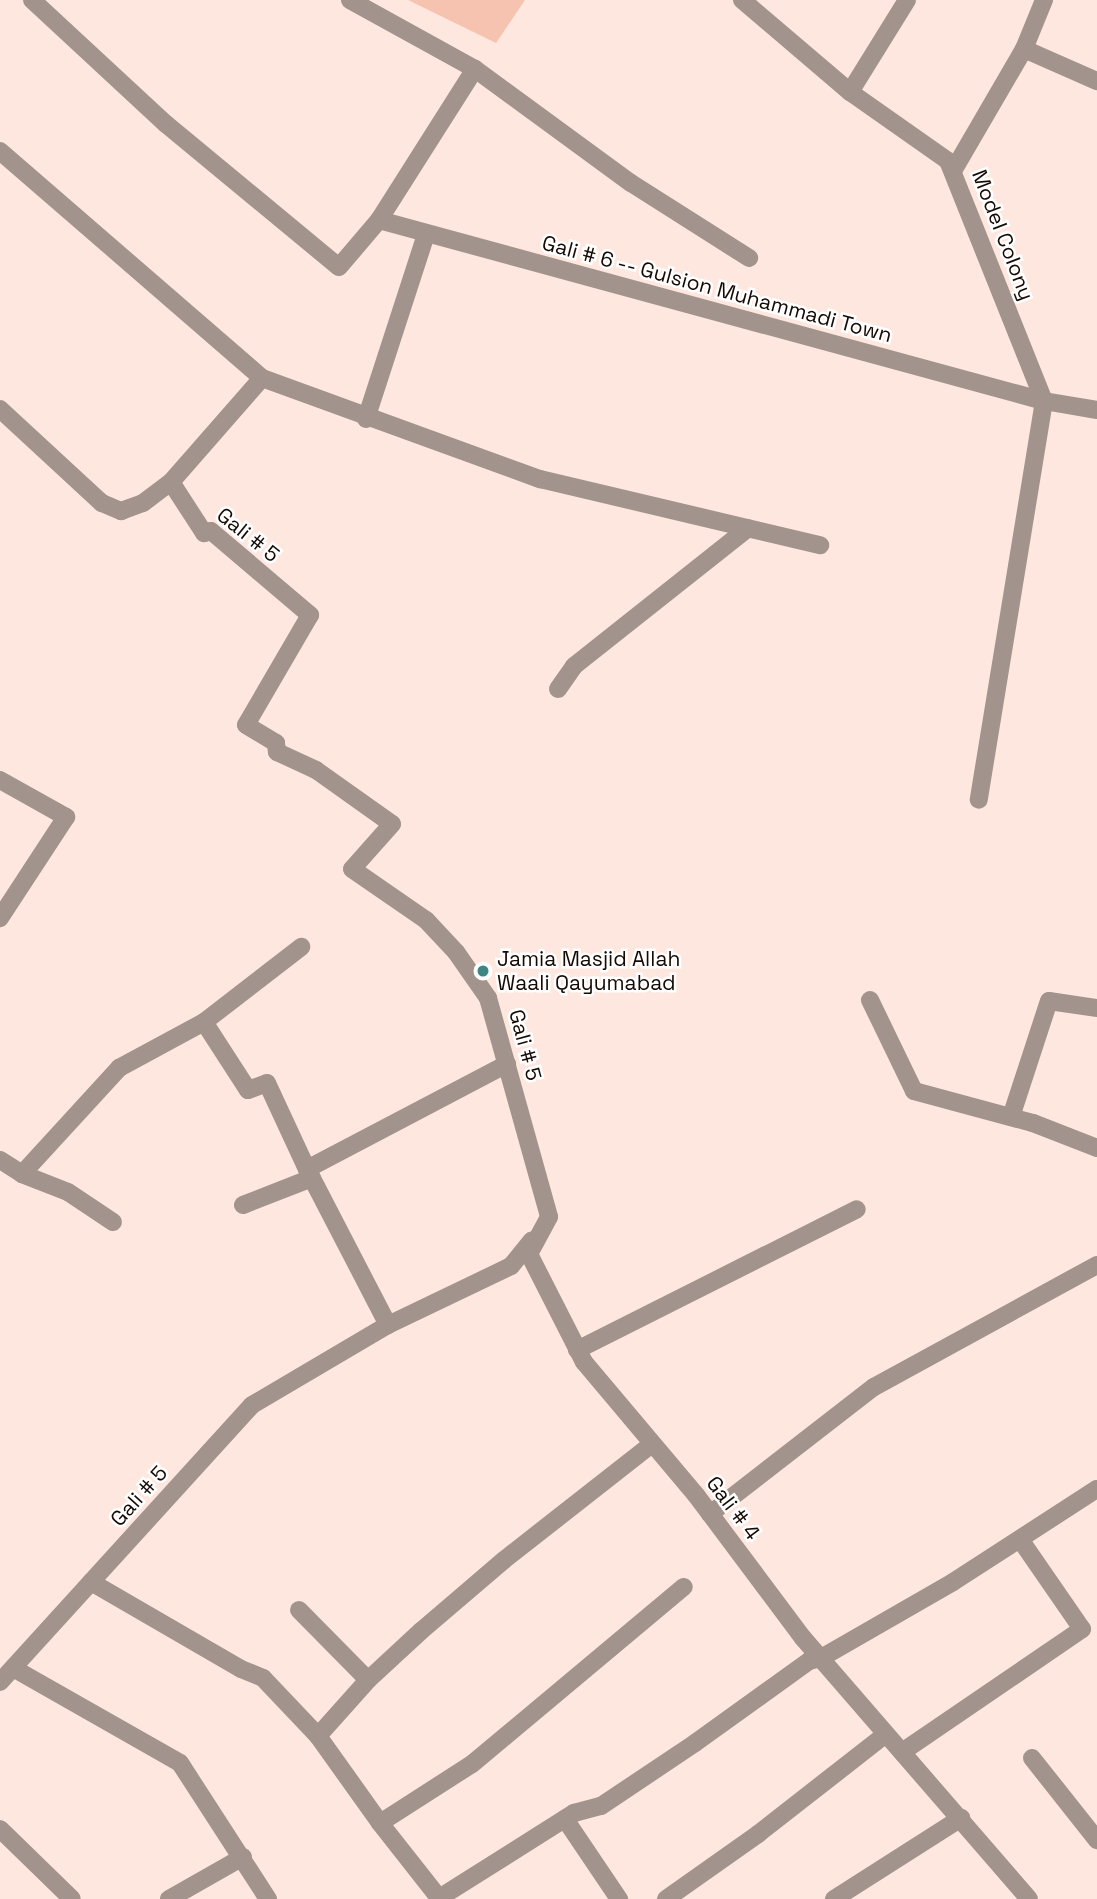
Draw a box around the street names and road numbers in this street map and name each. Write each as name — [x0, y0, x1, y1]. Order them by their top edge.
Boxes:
street label: Model Colony — [967, 166, 1039, 304]
street label: Gali # 6 -- Gulsion Muhammadi Town — [538, 230, 896, 348]
street label: Gali # 5 — [212, 502, 284, 568]
street label: Gali # 5 — [503, 1007, 547, 1083]
street label: Gali # 5 — [105, 1461, 173, 1531]
street label: Gali # 4 — [701, 1471, 765, 1545]

